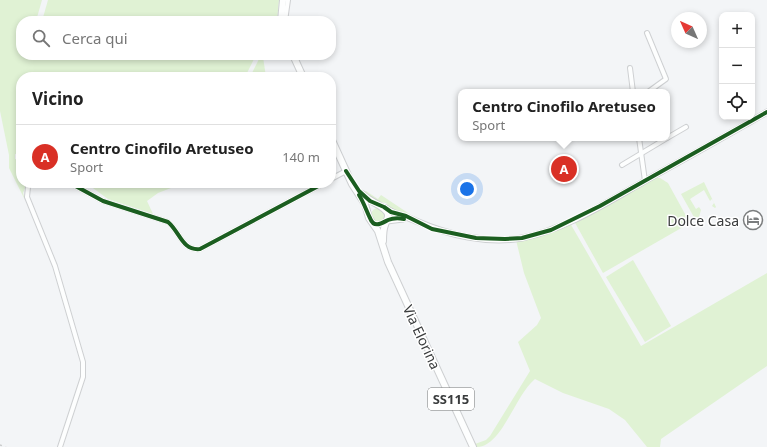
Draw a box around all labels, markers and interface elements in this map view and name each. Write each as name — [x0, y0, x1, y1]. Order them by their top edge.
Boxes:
north arrow — [671, 12, 707, 48]
map controls — [719, 12, 755, 120]
button: + — [719, 12, 755, 48]
search box — [16, 16, 336, 60]
icon: search — [30, 27, 52, 49]
text: Cerca qui — [62, 28, 128, 48]
button: − — [719, 48, 755, 84]
button: locate — [719, 84, 755, 120]
text: Vicino — [32, 87, 84, 110]
popup — [458, 89, 670, 141]
text: Centro Cinofilo Aretuseo — [472, 96, 656, 116]
text: Sport — [472, 116, 505, 134]
text: Centro Cinofilo Aretuseo — [70, 138, 254, 158]
text: A — [41, 148, 50, 166]
text: 140 m — [282, 148, 320, 166]
pin: A — [551, 154, 577, 184]
text: Sport — [70, 158, 103, 176]
your location — [457, 179, 477, 199]
hotel icon: Dolce Casa — [742, 209, 764, 231]
place label: Dolce Casa — [667, 211, 739, 230]
street label: Via Elorina — [399, 302, 445, 372]
road number: SS115 — [428, 388, 474, 410]

